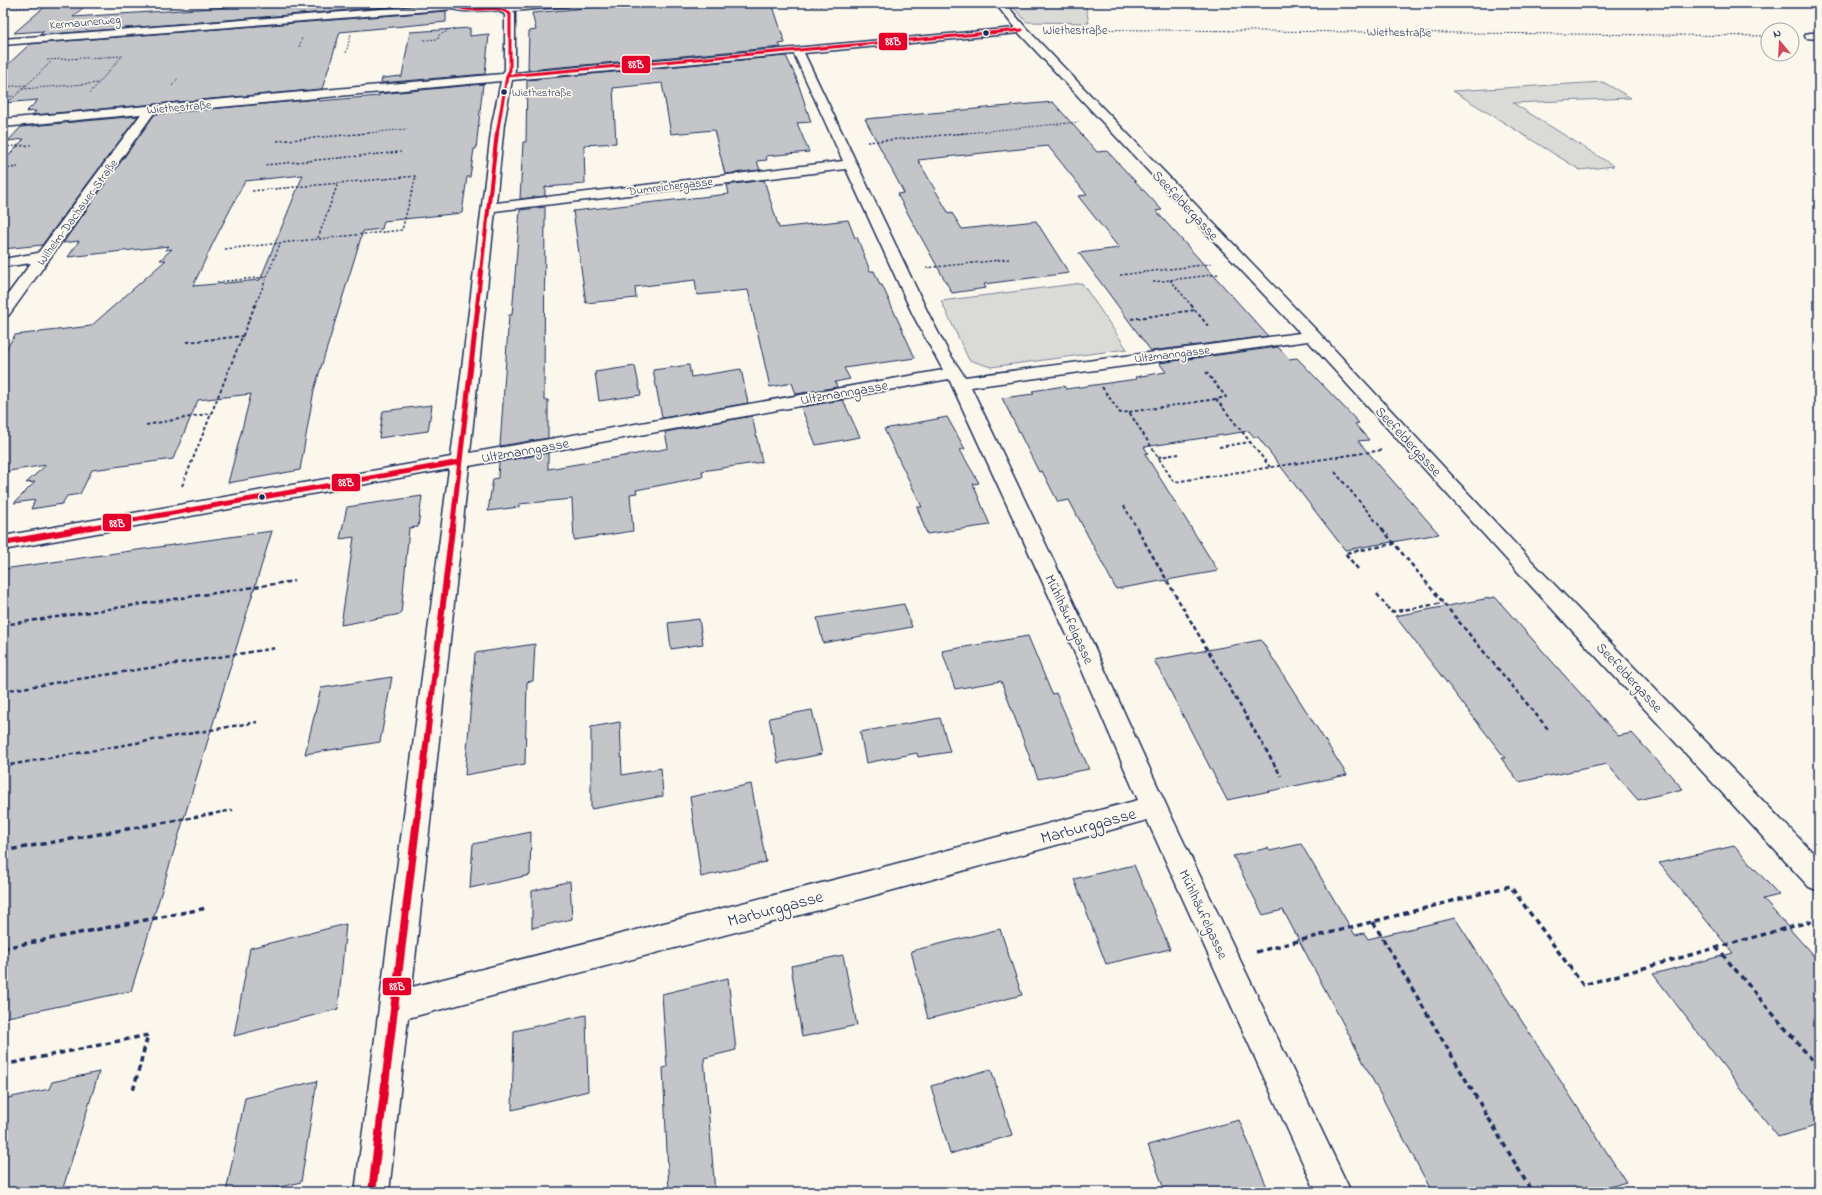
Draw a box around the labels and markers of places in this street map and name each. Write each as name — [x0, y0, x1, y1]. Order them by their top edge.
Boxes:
unlabelled marker — [981, 28, 991, 38]
place label: Wiethestraße — [512, 85, 571, 101]
marker: Wiethestraße — [499, 87, 509, 97]
unlabelled marker — [257, 492, 267, 502]

